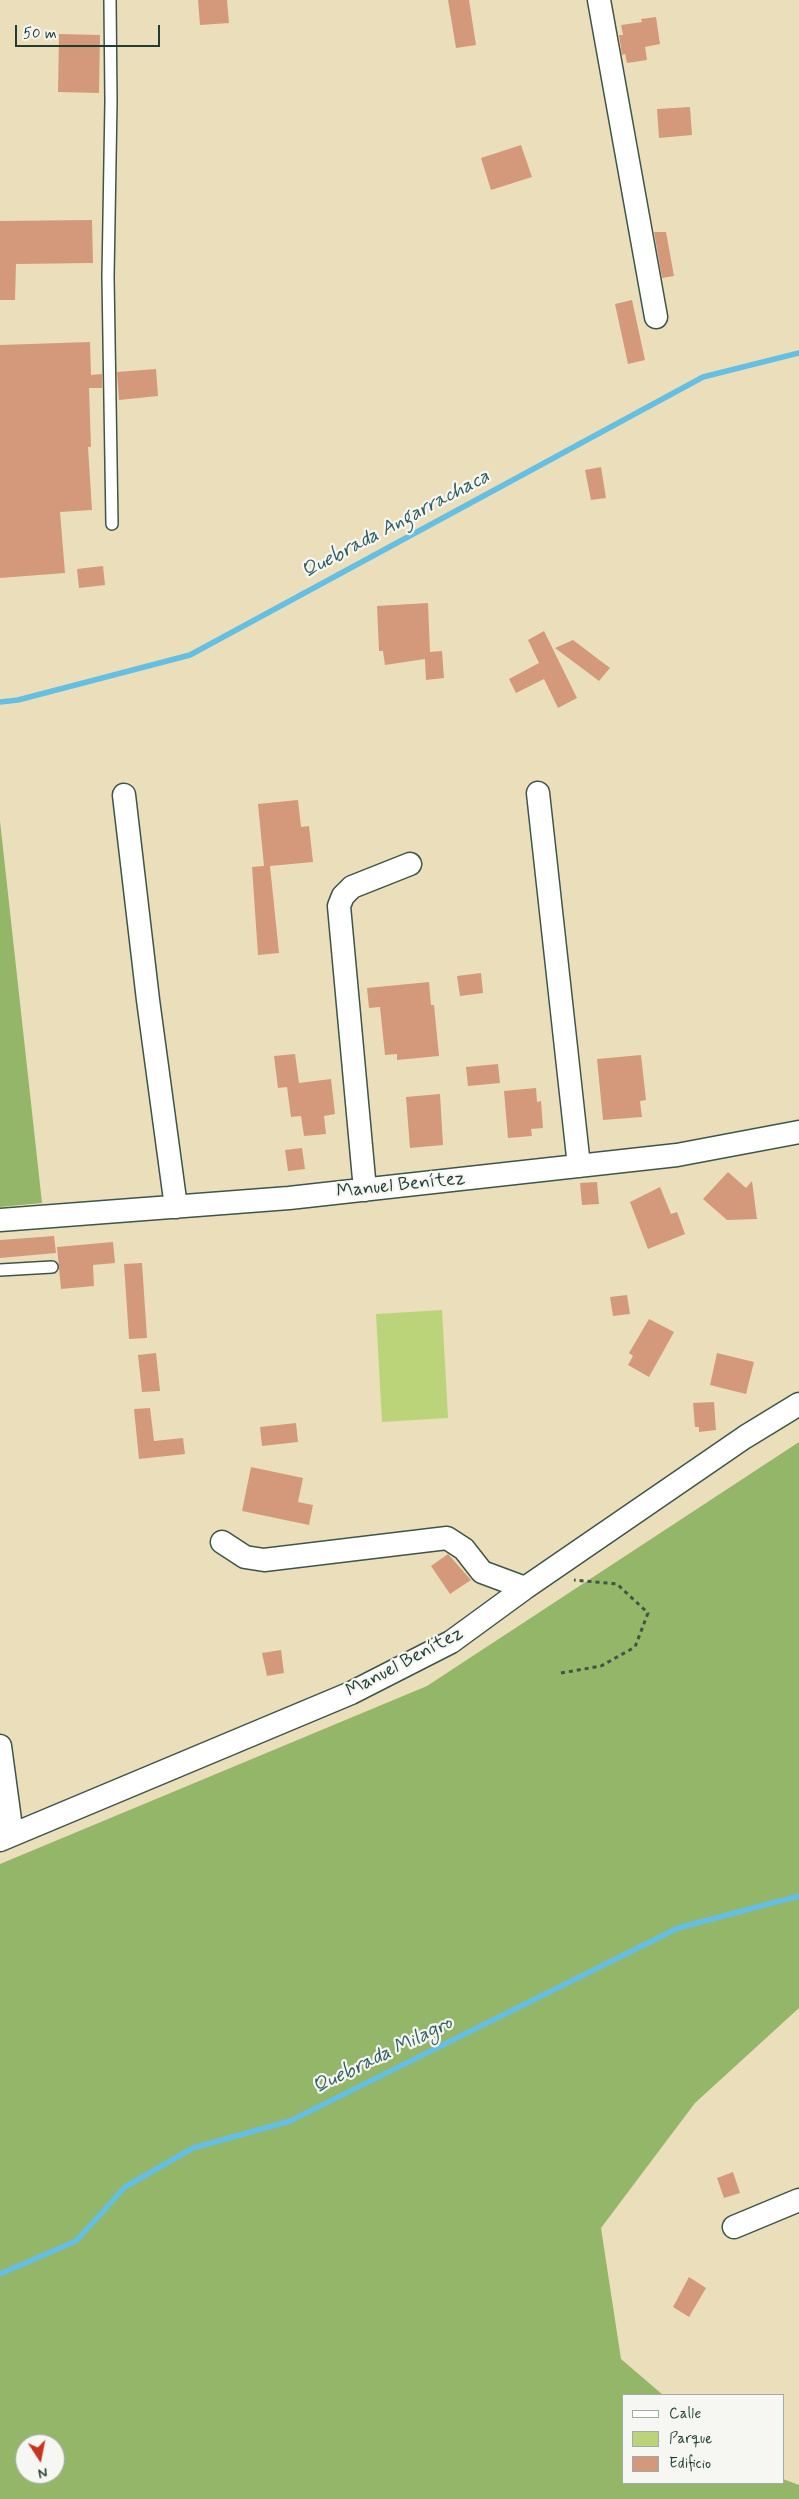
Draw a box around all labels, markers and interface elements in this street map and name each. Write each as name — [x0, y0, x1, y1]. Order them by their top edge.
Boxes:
scale bar — [18, 15, 162, 47]
text: 50 m — [23, 24, 57, 44]
water label: Quebrada Angarrachaca — [298, 465, 494, 585]
street label: Manuel Benítez — [336, 1168, 466, 1204]
street label: Manuel Benítez — [343, 1623, 467, 1703]
water label: Quebrada Milagro — [309, 2012, 457, 2100]
legend — [622, 2394, 784, 2484]
text: Calle — [669, 2404, 701, 2424]
text: Parque — [669, 2429, 712, 2449]
north arrow — [15, 2434, 65, 2484]
text: Edificio — [669, 2454, 711, 2474]
text: N — [36, 2463, 49, 2482]

